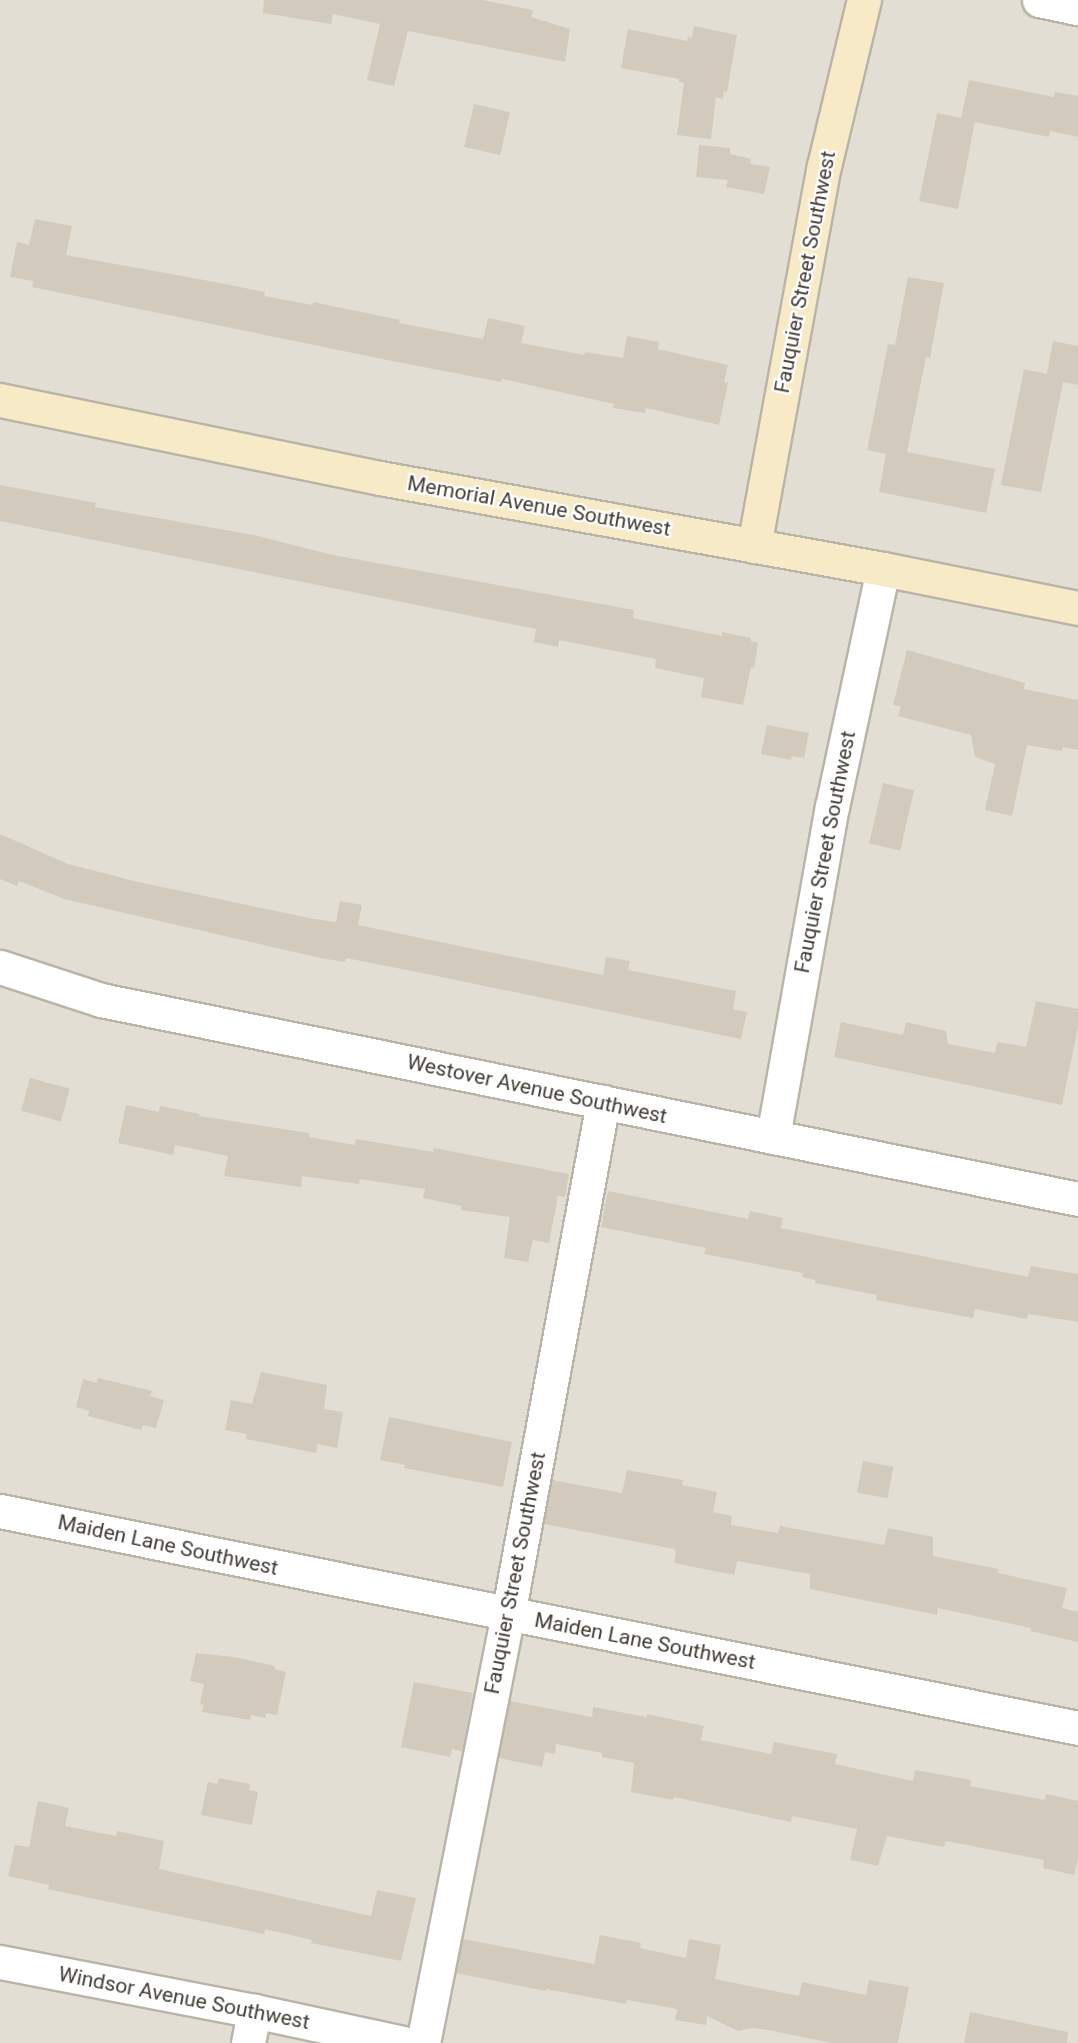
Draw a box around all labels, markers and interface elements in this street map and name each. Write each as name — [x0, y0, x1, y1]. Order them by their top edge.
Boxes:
street label: Fauquier Street Southwest — [769, 149, 841, 395]
street label: Memorial Avenue Southwest — [405, 470, 673, 542]
street label: Fauquier Street Southwest — [789, 729, 861, 975]
street label: Westover Avenue Southwest — [405, 1049, 669, 1129]
street label: Fauquier Street Southwest — [479, 1450, 551, 1696]
street label: Maiden Lane Southwest — [56, 1509, 280, 1581]
street label: Maiden Lane Southwest — [532, 1607, 758, 1675]
street label: Windsor Avenue Southwest — [56, 1961, 312, 2035]

